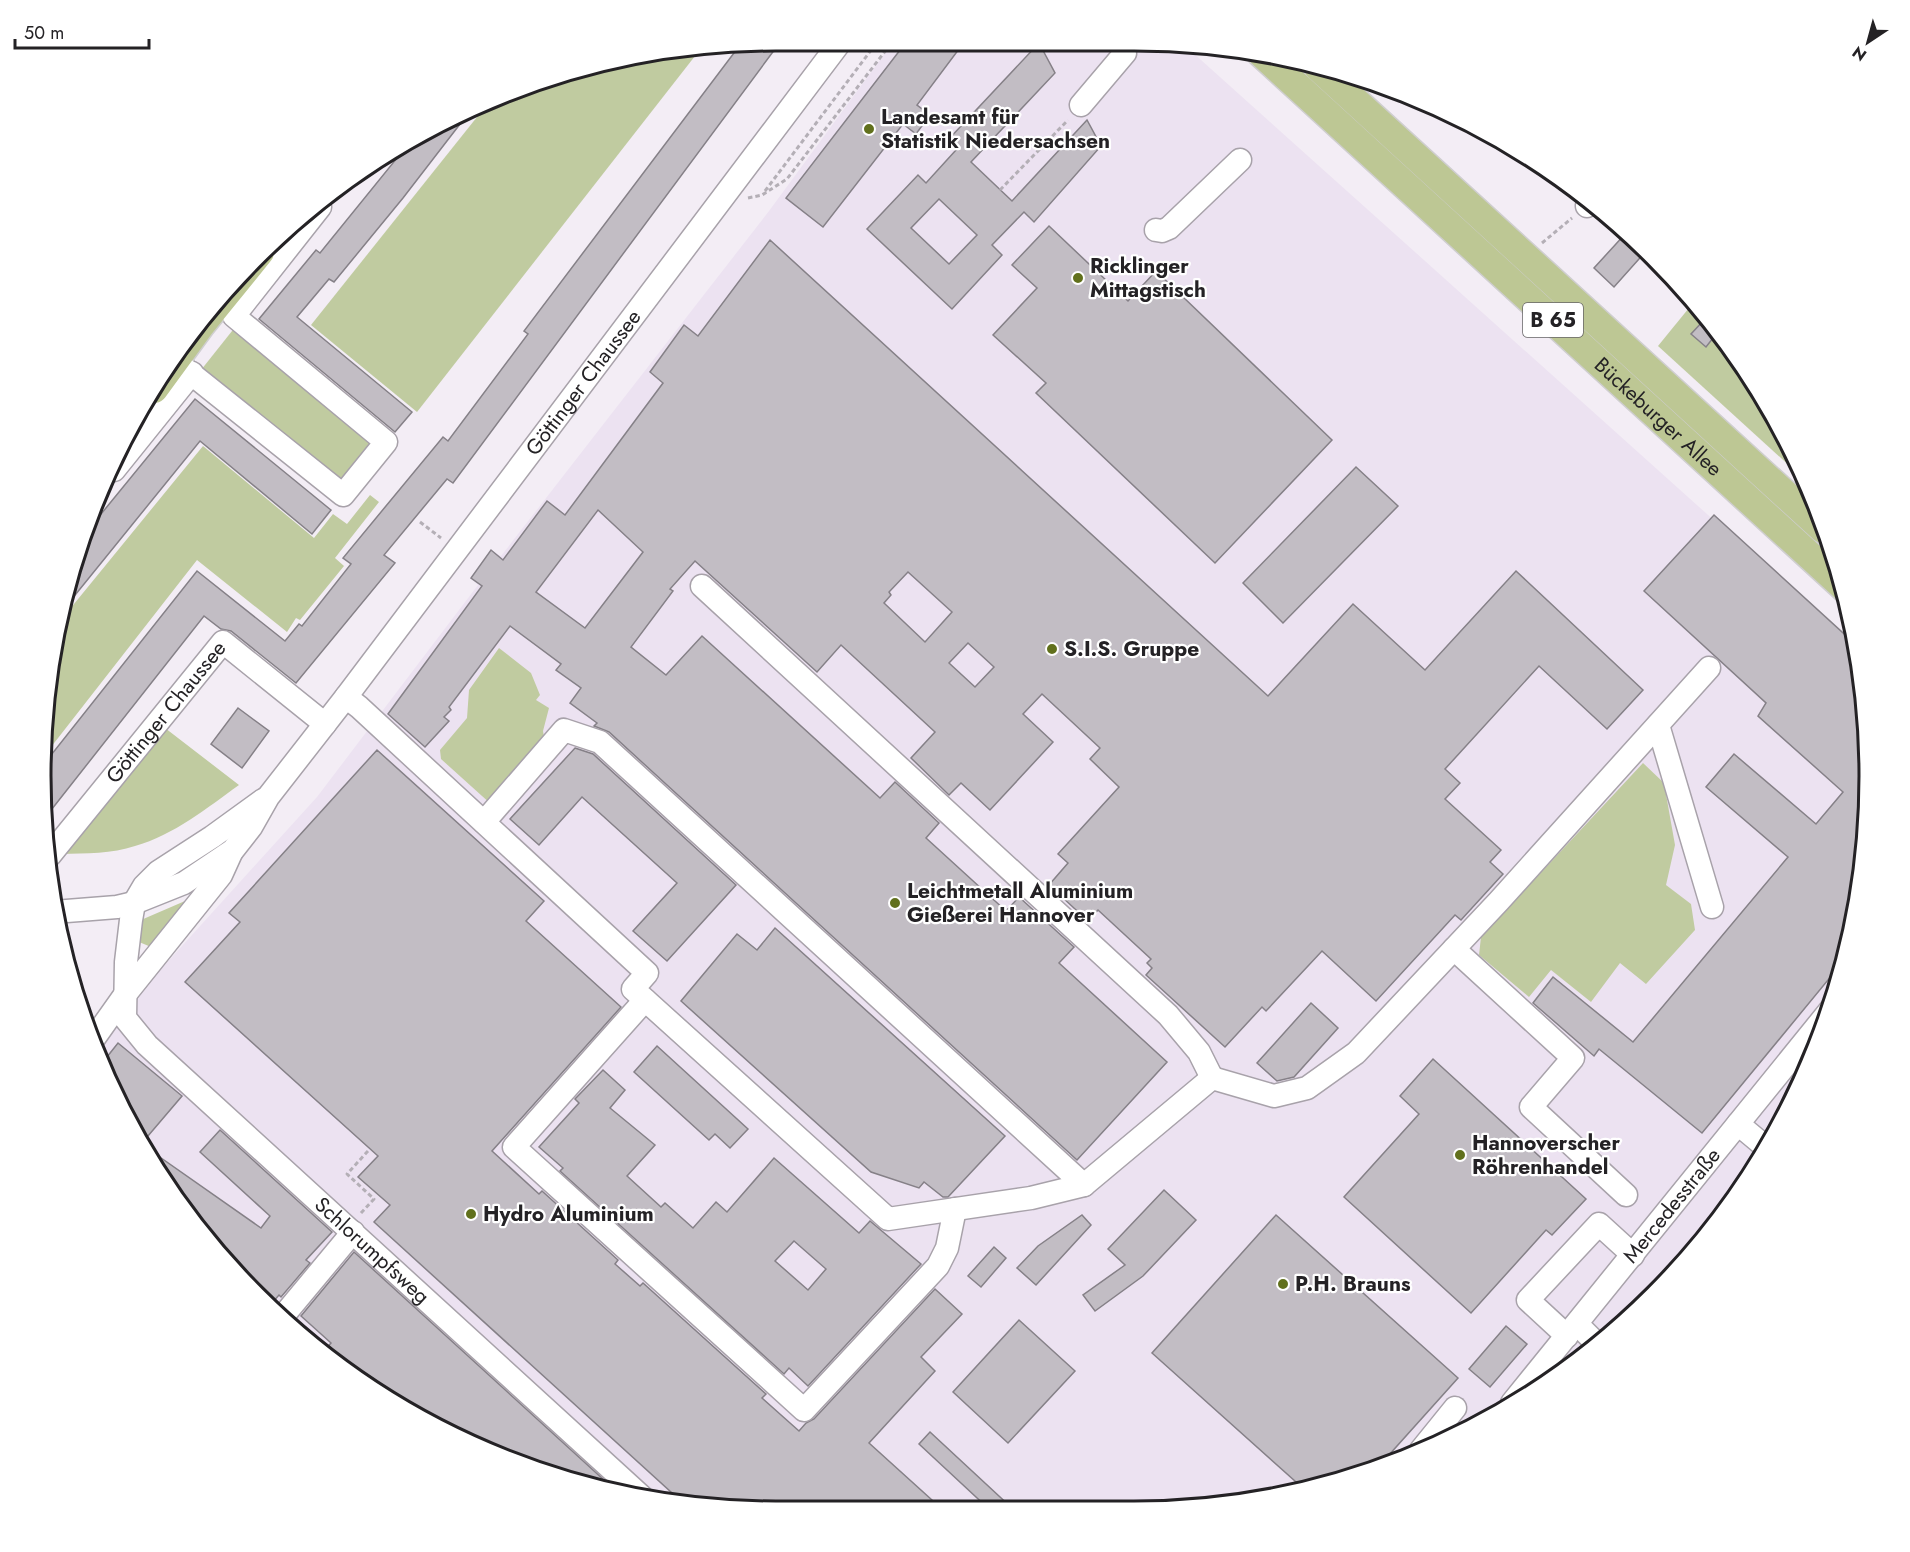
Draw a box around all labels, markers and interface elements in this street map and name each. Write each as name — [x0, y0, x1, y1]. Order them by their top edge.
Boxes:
scale bar — [15, 12, 148, 50]
north arrow — [1838, 12, 1898, 72]
text: 50 m — [24, 20, 64, 46]
text: N — [1848, 41, 1871, 67]
place label: Landesamt für Statistik Niedersachsen — [881, 102, 1110, 156]
marker: Landesamt für Statistik Niedersachsen — [862, 122, 876, 136]
place label: Ricklinger Mittagstisch — [1090, 251, 1206, 305]
marker: Ricklinger Mittagstisch — [1071, 271, 1085, 285]
street label: Göttinger Chaussee — [518, 303, 648, 462]
road number: B 65 — [1523, 303, 1583, 337]
street label: Bückeburger Allee — [1588, 350, 1729, 483]
street label: Göttinger Chaussee — [99, 634, 233, 790]
place label: S.I.S. Gruppe — [1064, 634, 1199, 664]
marker: S.I.S. Gruppe — [1045, 642, 1059, 656]
place label: Leichtmetall Aluminium Gießerei Hannover — [907, 876, 1133, 930]
marker: Leichtmetall Aluminium Gießerei Hannover — [888, 896, 902, 910]
place label: Hannoverscher Röhrenhandel — [1472, 1128, 1620, 1182]
street label: Mercedesstraße — [1616, 1141, 1728, 1270]
marker: Hannoverscher Röhrenhandel — [1453, 1148, 1467, 1162]
street label: Schlorumpfsweg — [308, 1190, 436, 1311]
place label: Hydro Aluminium — [483, 1199, 654, 1229]
marker: Hydro Aluminium — [464, 1207, 478, 1221]
place label: P.H. Brauns — [1295, 1269, 1411, 1299]
marker: P.H. Brauns — [1276, 1277, 1290, 1291]

